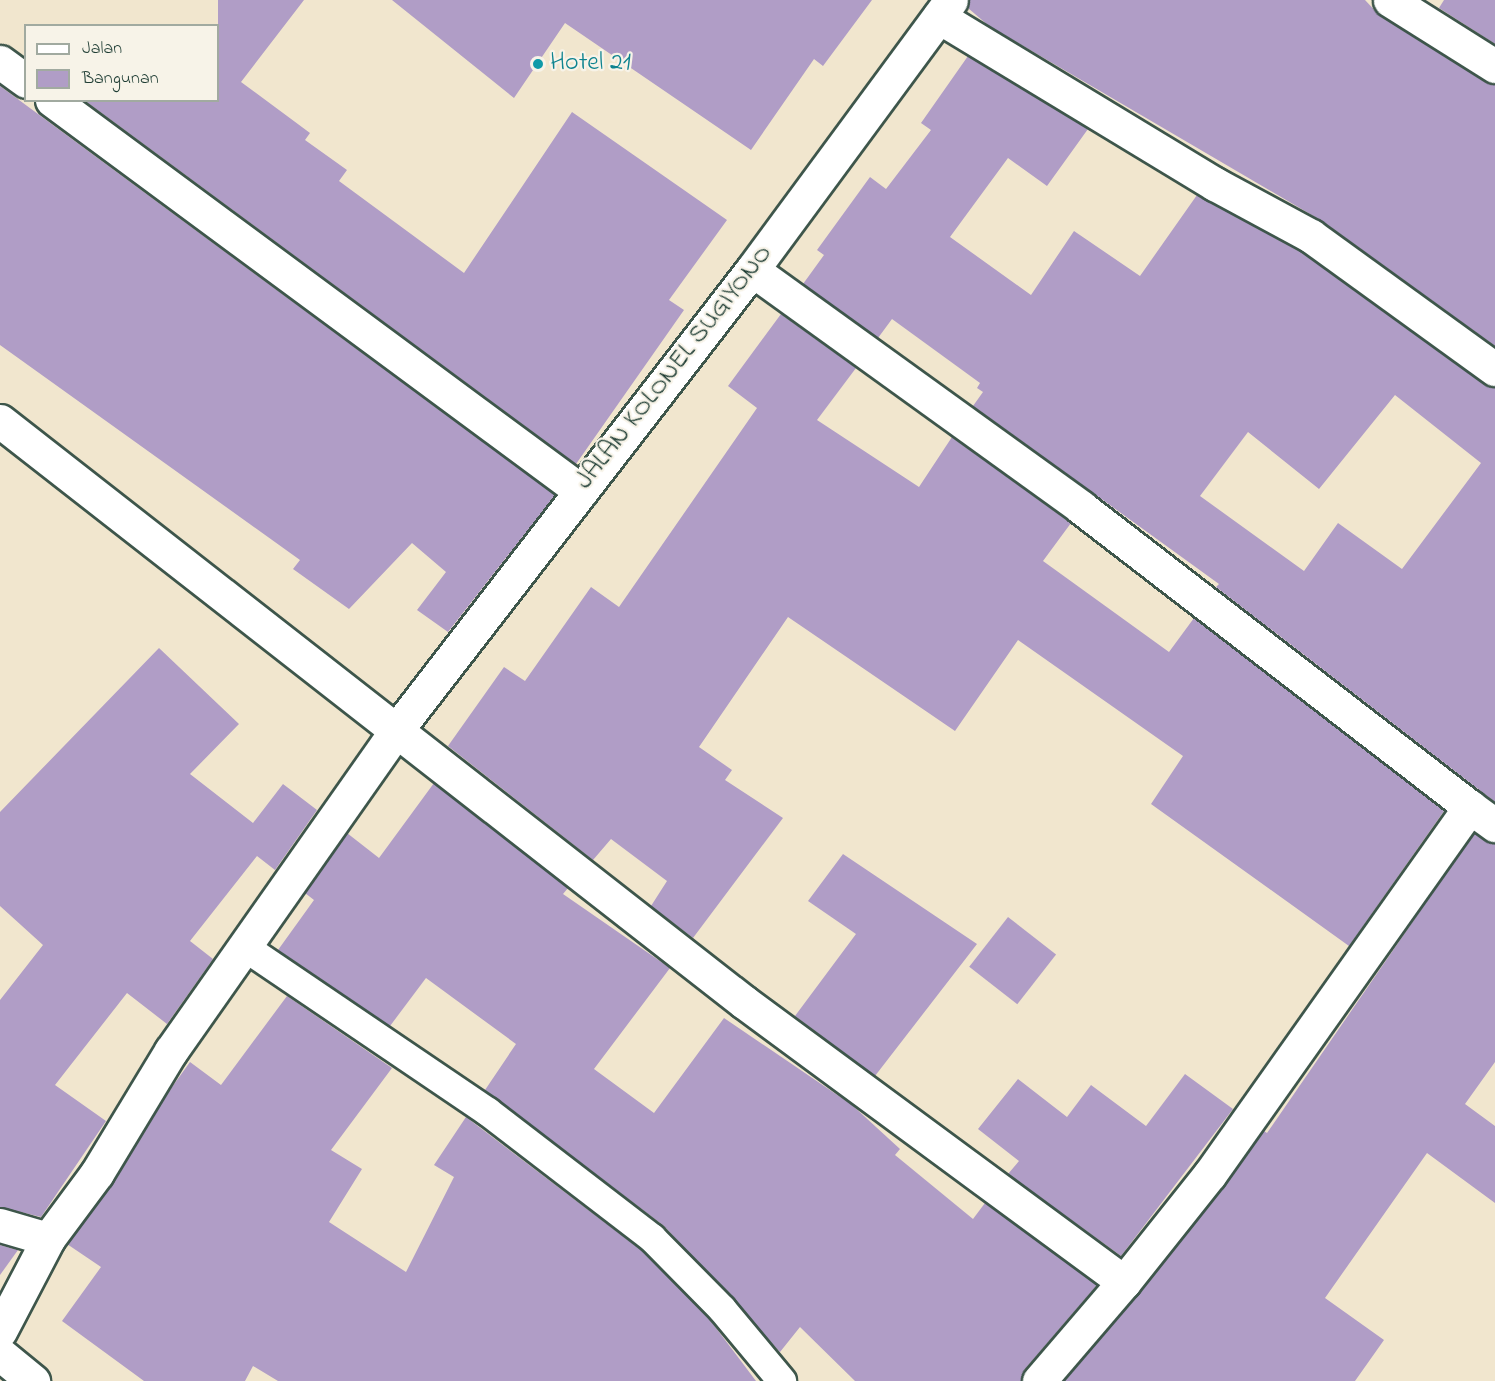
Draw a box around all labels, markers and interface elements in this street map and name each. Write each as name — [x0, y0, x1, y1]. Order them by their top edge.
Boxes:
legend — [24, 24, 219, 102]
text: Jalan — [82, 36, 122, 62]
place label: Hotel 21 — [550, 48, 631, 80]
marker: Hotel 21 — [531, 57, 545, 71]
text: Bangunan — [82, 66, 159, 92]
street label: JALAN KOLONEL SUGIYONO — [570, 240, 780, 496]

